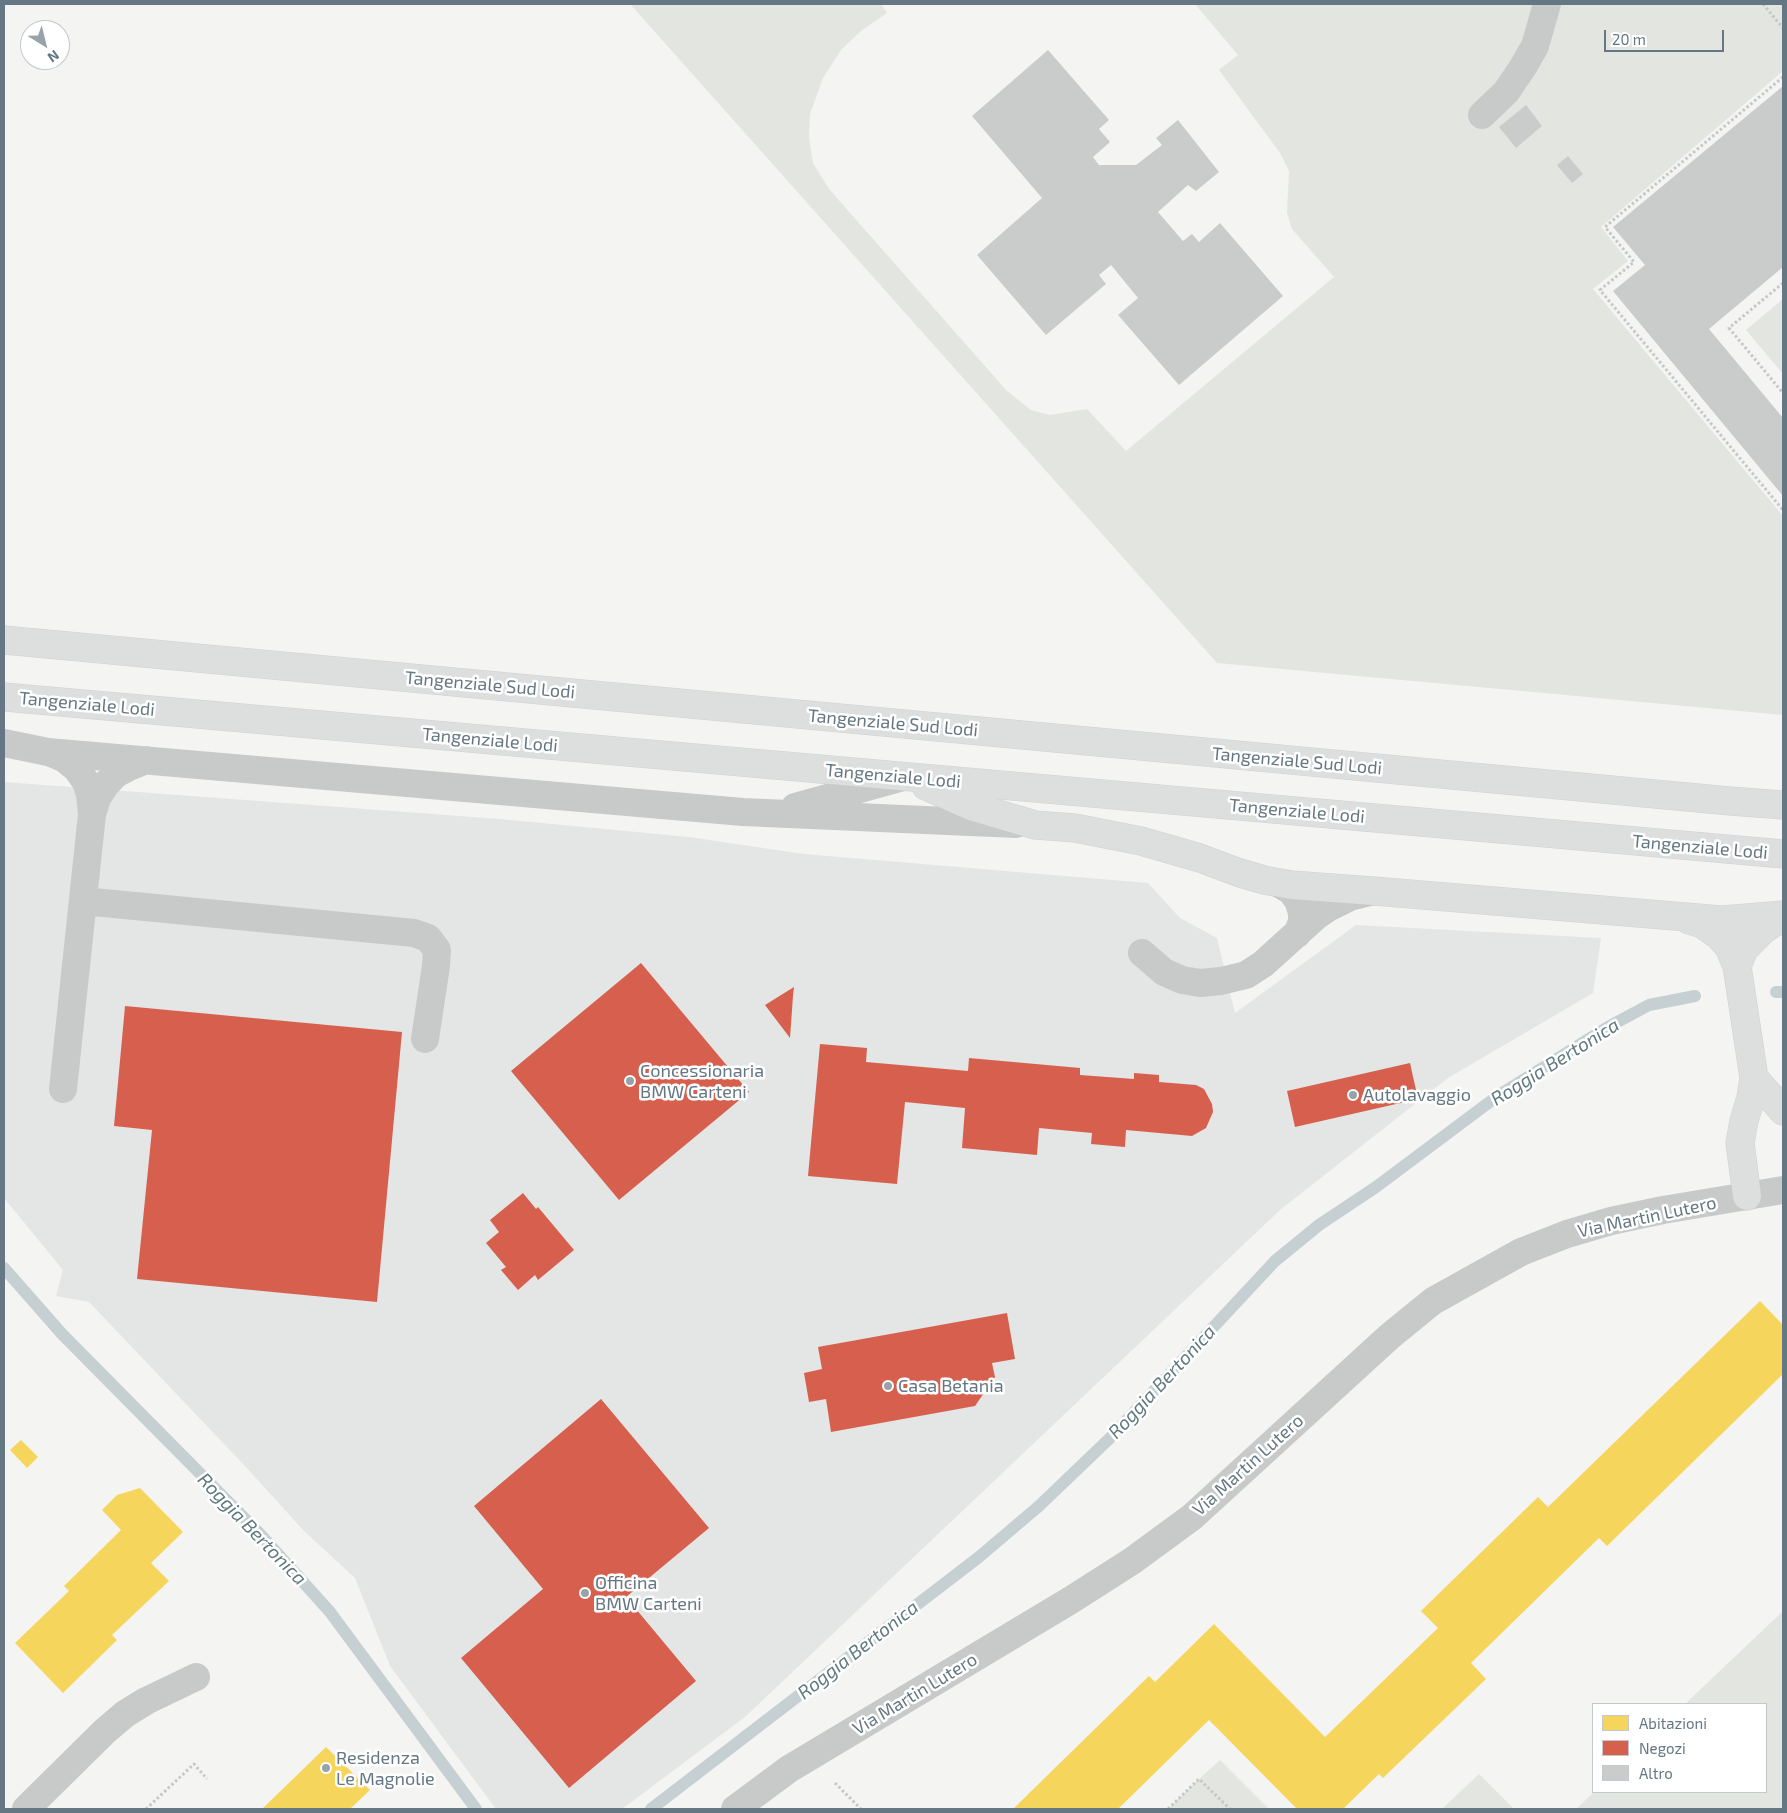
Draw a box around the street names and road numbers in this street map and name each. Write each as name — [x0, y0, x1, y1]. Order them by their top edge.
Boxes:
street label: Tangenziale Sud Lodi — [404, 667, 576, 703]
street label: Tangenziale Lodi — [18, 687, 156, 721]
street label: Tangenziale Sud Lodi — [807, 705, 979, 741]
street label: Tangenziale Lodi — [421, 723, 559, 757]
street label: Tangenziale Sud Lodi — [1211, 743, 1383, 779]
street label: Tangenziale Lodi — [824, 759, 962, 793]
street label: Tangenziale Lodi — [1228, 794, 1366, 828]
street label: Tangenziale Lodi — [1631, 830, 1769, 864]
street label: Via Martin Lutero — [1576, 1192, 1718, 1242]
street label: Via Martin Lutero — [1188, 1410, 1308, 1520]
street label: Via Martin Lutero — [849, 1648, 981, 1740]

